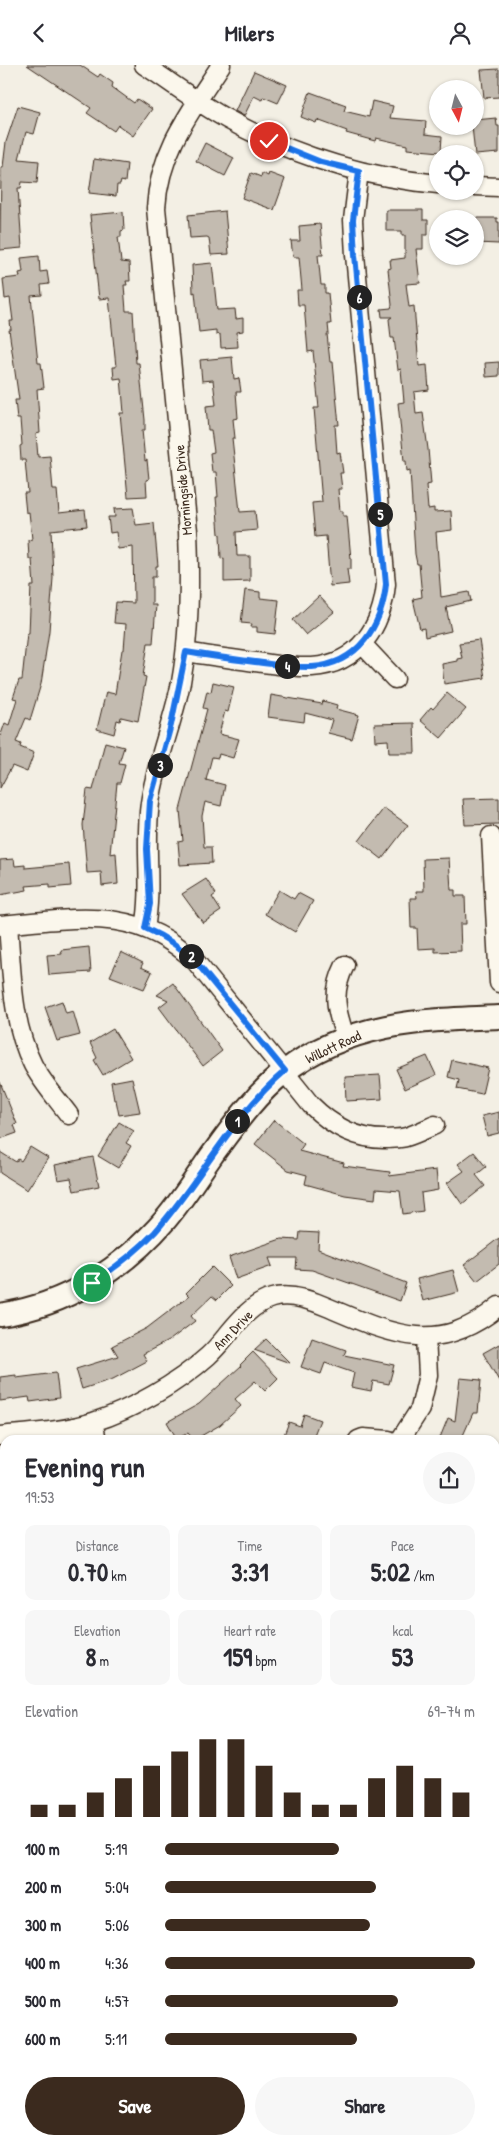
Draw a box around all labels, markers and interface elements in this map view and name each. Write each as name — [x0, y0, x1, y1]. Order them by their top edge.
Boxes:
text: Milers — [225, 18, 274, 48]
icon: back — [25, 19, 53, 47]
icon: person — [446, 19, 474, 47]
north arrow — [429, 80, 484, 135]
map controls — [429, 80, 484, 265]
pin — [248, 120, 290, 162]
icon: check — [255, 127, 283, 155]
button: locate — [429, 145, 484, 200]
button: layers — [429, 210, 484, 265]
pin: 6 — [346, 285, 372, 309]
text: 6 — [357, 288, 362, 307]
street label: Morningside Drive — [169, 444, 197, 536]
pin: 5 — [368, 501, 392, 527]
text: 5 — [378, 505, 383, 524]
pin: 4 — [274, 653, 300, 679]
text: 4 — [285, 657, 290, 676]
pin: 3 — [148, 753, 172, 777]
text: 3 — [157, 756, 164, 775]
pin: 2 — [178, 943, 204, 969]
text: 2 — [188, 947, 195, 966]
street label: Willott Road — [302, 1025, 364, 1068]
pin: 1 — [224, 1109, 250, 1133]
text: 1 — [235, 1112, 240, 1131]
pin — [71, 1262, 113, 1304]
icon: arrive — [78, 1269, 106, 1297]
street label: Ann Drive — [209, 1305, 257, 1354]
text: Evening run — [25, 1448, 145, 1486]
button: share — [423, 1452, 475, 1504]
text: 19:53 — [25, 1486, 54, 1508]
text: Distance — [76, 1536, 119, 1555]
text: Time — [238, 1536, 262, 1555]
text: Pace — [391, 1536, 414, 1555]
text: 0.70 — [68, 1555, 108, 1589]
text: 3:31 — [231, 1555, 269, 1589]
text: 5:02 — [371, 1555, 410, 1589]
text: km — [108, 1566, 127, 1585]
text: /km — [410, 1566, 435, 1585]
text: Elevation — [74, 1621, 121, 1640]
text: Heart rate — [224, 1621, 276, 1640]
text: kcal — [392, 1621, 413, 1640]
text: 8 — [86, 1640, 96, 1674]
text: 159 — [223, 1640, 252, 1674]
text: 53 — [392, 1640, 414, 1674]
text: m — [96, 1651, 109, 1670]
text: bpm — [252, 1651, 277, 1670]
text: Elevation — [25, 1700, 78, 1722]
text: 69–74 m — [428, 1700, 475, 1722]
text: 100 m — [25, 1838, 60, 1860]
text: 5:19 — [105, 1838, 127, 1860]
text: 200 m — [25, 1876, 61, 1898]
text: 5:04 — [105, 1876, 129, 1898]
text: 300 m — [25, 1914, 61, 1936]
text: 5:06 — [105, 1914, 129, 1936]
text: 400 m — [25, 1952, 60, 1974]
text: 4:36 — [105, 1952, 128, 1974]
text: 500 m — [25, 1990, 61, 2012]
text: 4:57 — [105, 1990, 129, 2012]
text: 600 m — [25, 2028, 60, 2050]
text: 5:11 — [105, 2028, 127, 2050]
button: Save — [25, 2077, 245, 2135]
button: Share — [255, 2077, 475, 2135]

